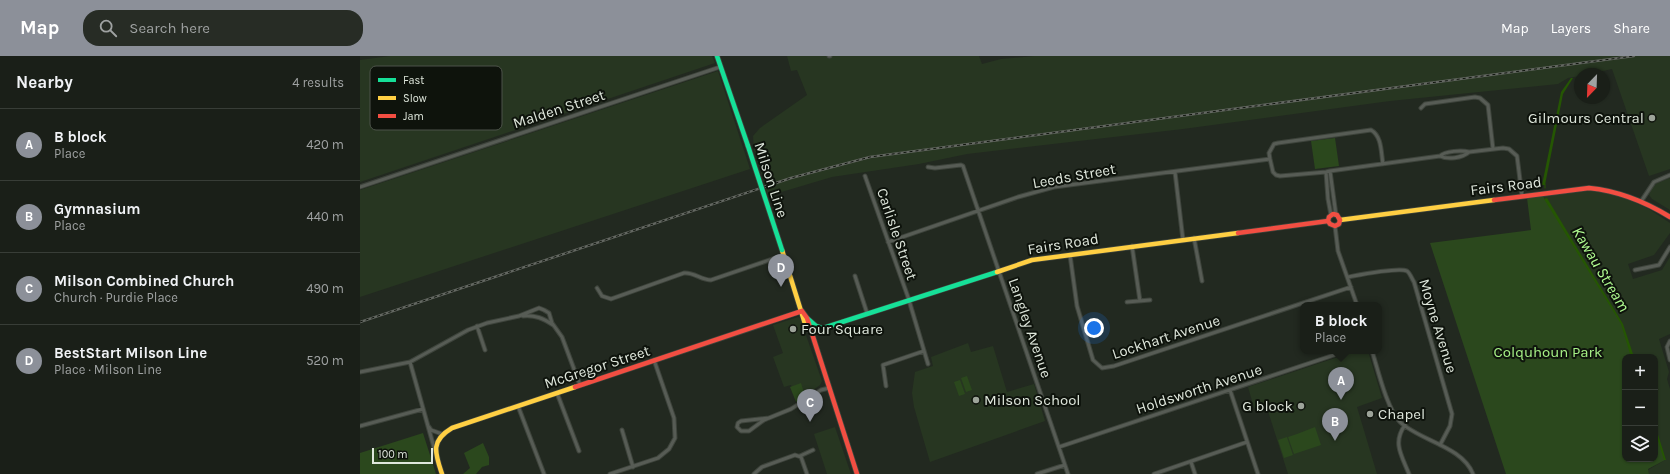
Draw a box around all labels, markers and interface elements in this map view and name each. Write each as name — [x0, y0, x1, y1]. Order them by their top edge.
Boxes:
search box — [83, 10, 363, 46]
text: Map — [20, 17, 59, 39]
icon: search — [97, 17, 119, 39]
text: Search here — [129, 19, 210, 37]
text: Map — [1501, 20, 1529, 37]
text: Layers — [1551, 20, 1591, 37]
text: Share — [1613, 20, 1650, 37]
legend — [370, 66, 502, 130]
north arrow — [1574, 68, 1610, 104]
text: Nearby — [16, 72, 73, 92]
text: Fast — [403, 74, 424, 87]
text: 4 results — [292, 75, 344, 90]
street label: Malden Street — [511, 86, 608, 132]
text: Slow — [403, 92, 427, 105]
place label: Gilmours Central — [1528, 109, 1644, 127]
text: Jam — [403, 110, 424, 123]
marker: Gilmours Central — [1647, 113, 1657, 123]
text: B block — [54, 128, 107, 146]
text: A — [25, 137, 33, 152]
text: 420 m — [306, 137, 344, 152]
street label: Milson Line — [750, 140, 792, 220]
text: Place — [54, 146, 85, 161]
street label: Leeds Street — [1031, 160, 1117, 192]
street label: Fairs Road — [1469, 173, 1543, 199]
street label: Carlisle Street — [873, 186, 921, 283]
text: Gymnasium — [54, 200, 141, 218]
text: B — [25, 209, 33, 224]
text: 440 m — [307, 209, 344, 224]
text: Place — [54, 218, 85, 233]
water label: Kawau Stream — [1568, 223, 1634, 315]
street label: Fairs Road — [1026, 230, 1100, 258]
pin: D — [768, 254, 794, 287]
text: Milson Combined Church — [54, 272, 234, 290]
street label: Langley Avenue — [1004, 276, 1056, 380]
street label: Moyne Avenue — [1415, 277, 1461, 375]
text: C — [25, 281, 33, 296]
text: 490 m — [306, 281, 344, 296]
text: Church · Purdie Place — [54, 290, 178, 305]
popup — [1300, 302, 1382, 354]
street label: Lockhart Avenue — [1110, 311, 1222, 363]
text: B block — [1315, 312, 1367, 330]
your location — [1084, 318, 1104, 338]
place label: Four Square — [801, 320, 883, 338]
marker: Four Square — [788, 324, 798, 334]
text: Place — [1315, 330, 1346, 345]
street label: McGregor Street — [542, 341, 652, 393]
park label: Colquhoun Park — [1494, 343, 1602, 361]
text: BestStart Milson Line — [54, 344, 207, 362]
text: D — [25, 353, 33, 368]
text: 520 m — [306, 353, 344, 368]
map controls — [1622, 354, 1658, 462]
button: + — [1622, 354, 1658, 390]
street label: Holdsworth Avenue — [1134, 360, 1264, 418]
text: Place · Milson Line — [54, 362, 162, 377]
pin: A — [1328, 367, 1354, 400]
pin: C — [797, 389, 823, 422]
button: − — [1622, 390, 1658, 426]
place label: Milson School — [984, 391, 1081, 409]
marker: Milson School — [971, 395, 981, 405]
place label: G block — [1242, 397, 1293, 415]
marker: G block — [1296, 401, 1306, 411]
place label: Chapel — [1378, 405, 1425, 423]
pin: B — [1322, 408, 1348, 441]
marker: Chapel — [1365, 409, 1375, 419]
button: layers — [1622, 426, 1658, 462]
scale bar — [372, 446, 433, 465]
text: 100 m — [378, 448, 408, 461]

